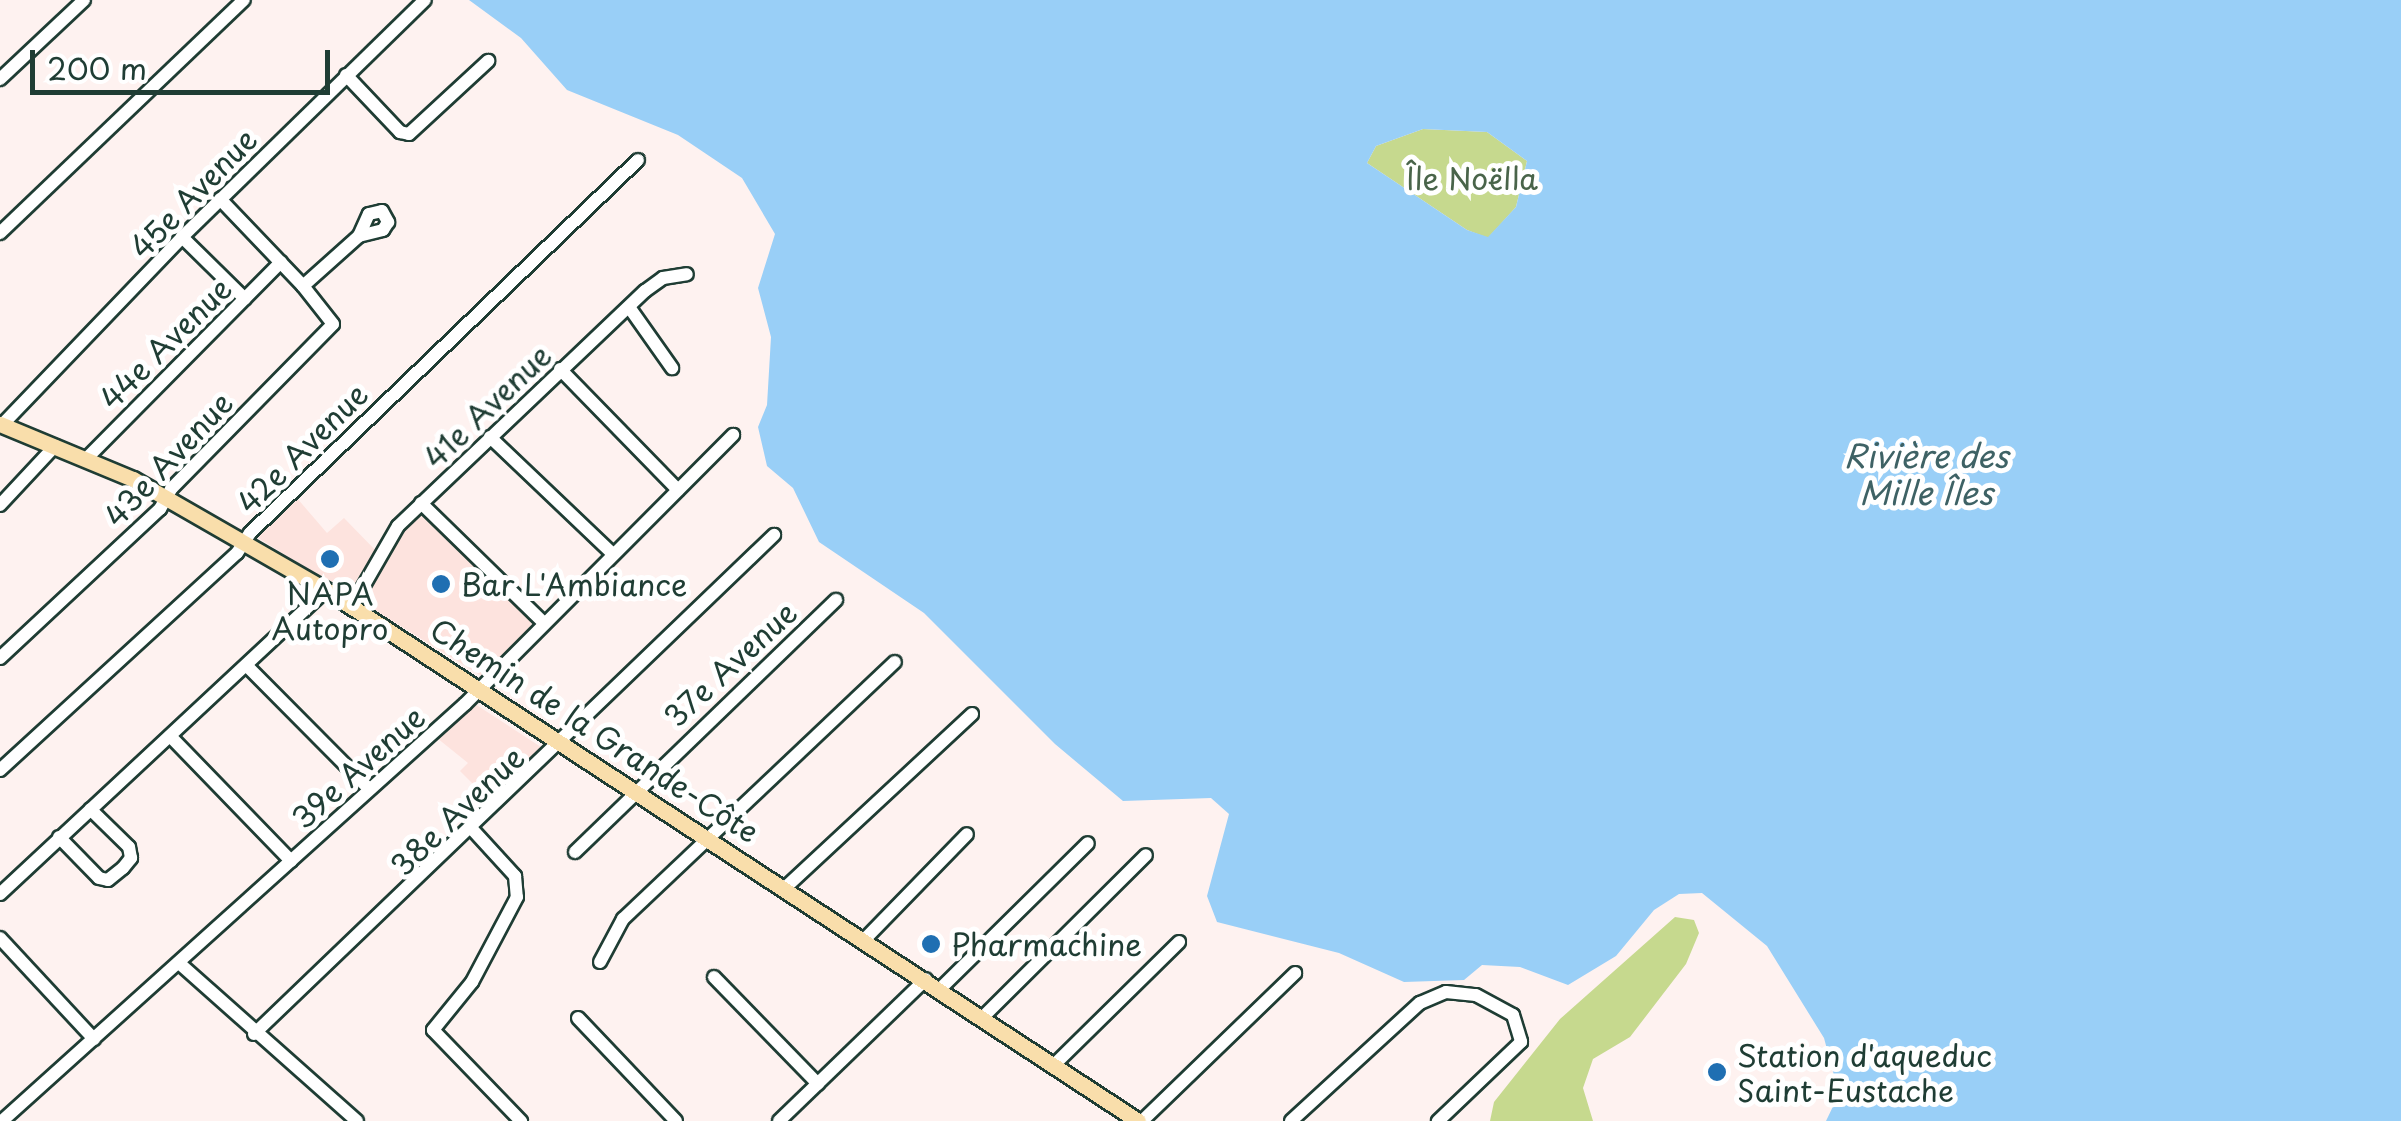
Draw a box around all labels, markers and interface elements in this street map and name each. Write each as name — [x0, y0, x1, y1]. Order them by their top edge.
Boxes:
scale bar — [35, 30, 335, 92]
text: 200 m — [47, 45, 147, 90]
street label: 45e Avenue — [122, 121, 264, 265]
park label: Île Noëlla — [1405, 160, 1539, 196]
street label: 44e Avenue — [93, 271, 237, 415]
street label: 41e Avenue — [417, 338, 557, 474]
street label: 42e Avenue — [230, 376, 374, 520]
street label: 43e Avenue — [98, 386, 238, 532]
water label: Rivière des Mille Îles — [1843, 437, 2009, 512]
marker: NAPA Autopro — [319, 548, 341, 570]
place label: Bar L'Ambiance — [461, 566, 686, 602]
marker: Bar L'Ambiance — [430, 573, 452, 595]
place label: NAPA Autopro — [272, 575, 388, 646]
street label: 37e Avenue — [658, 595, 802, 733]
street label: Chemin de la Grande-Côte — [423, 610, 767, 850]
street label: 39e Avenue — [285, 698, 431, 836]
street label: 38e Avenue — [384, 740, 530, 882]
place label: Pharmachine — [951, 926, 1142, 962]
marker: Pharmachine — [920, 933, 942, 955]
place label: Station d'aqueduc Saint-Eustache — [1737, 1037, 1993, 1108]
marker: Station d'aqueduc Saint-Eustache — [1706, 1061, 1728, 1083]

